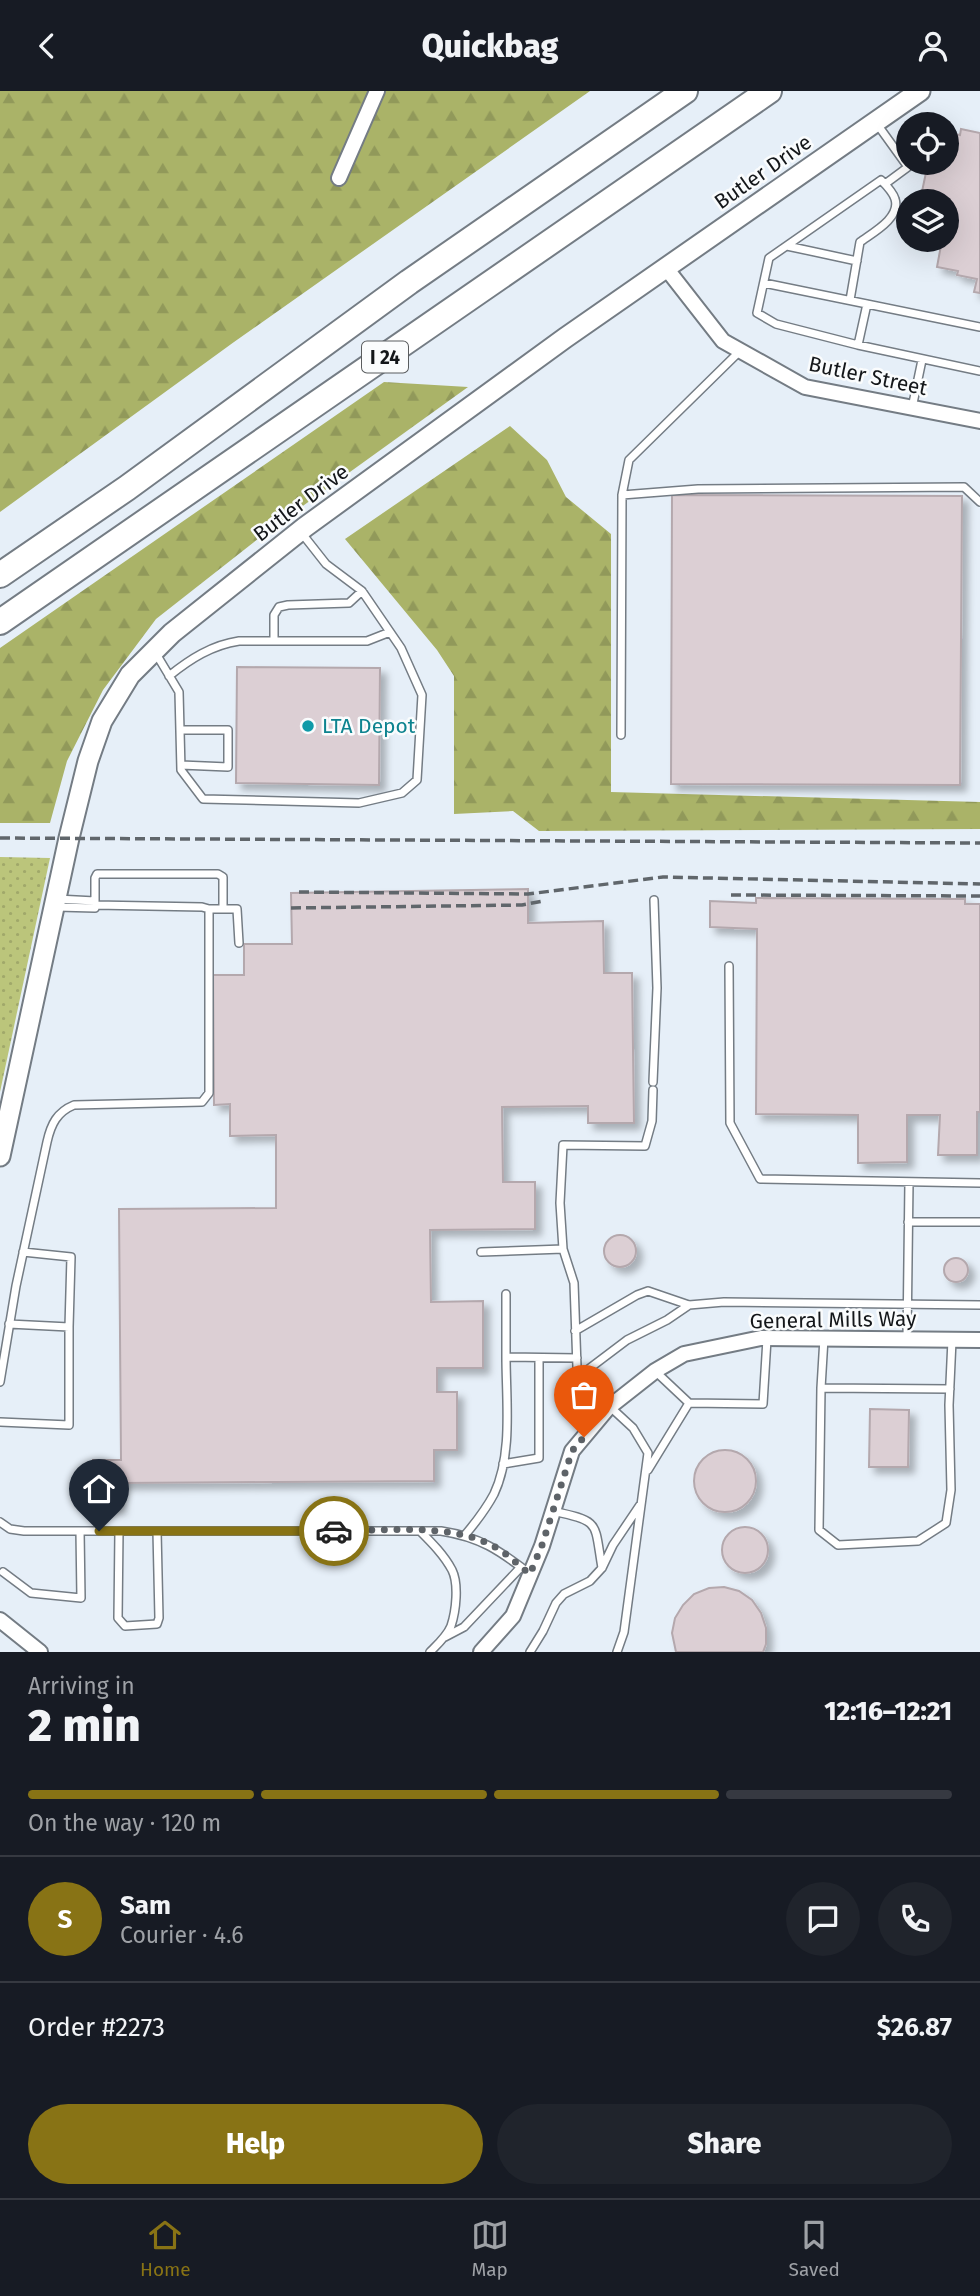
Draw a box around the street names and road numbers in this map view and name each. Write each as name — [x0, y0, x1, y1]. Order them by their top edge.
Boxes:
street label: Butler Drive — [709, 129, 817, 215]
road number: I 24 — [362, 341, 408, 373]
street label: Butler Street — [806, 351, 930, 401]
street label: Butler Drive — [248, 459, 354, 547]
street label: General Mills Way — [749, 1306, 917, 1334]

